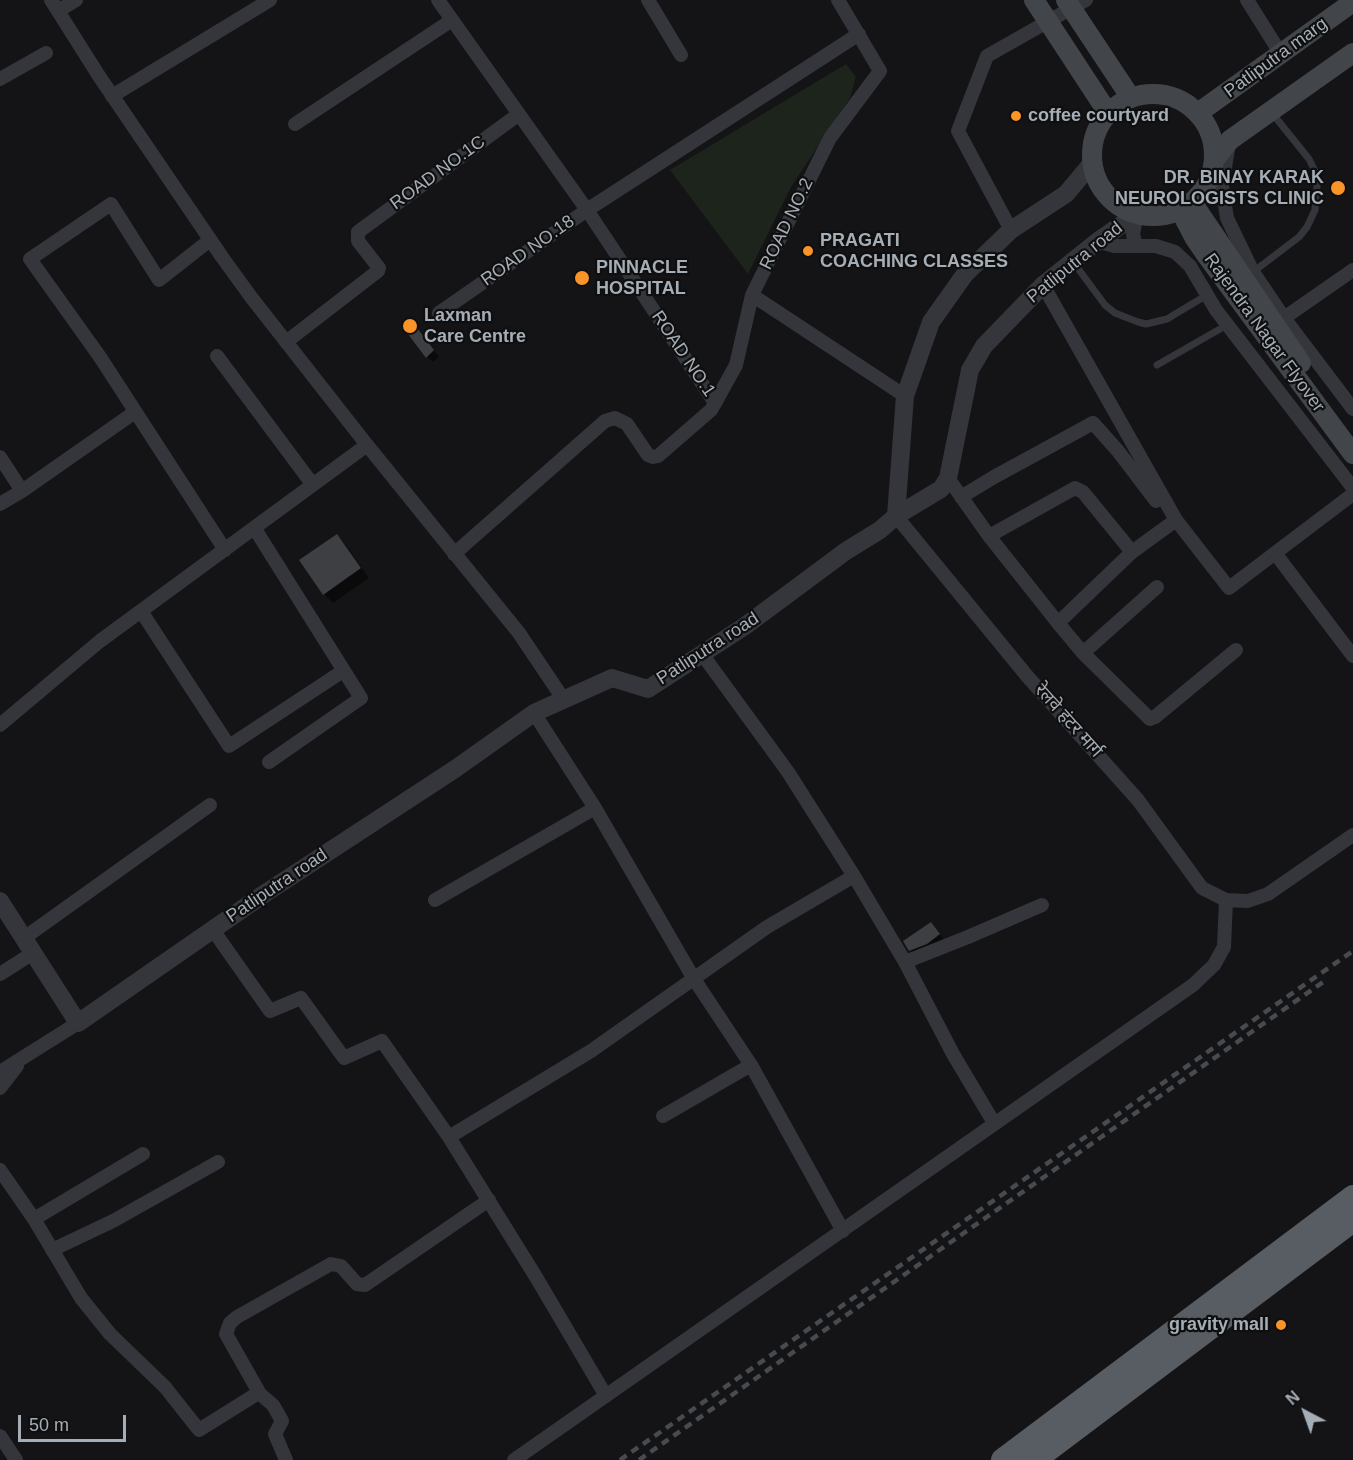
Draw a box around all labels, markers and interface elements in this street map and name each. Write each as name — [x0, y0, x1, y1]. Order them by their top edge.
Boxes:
street label: Patliputra marg — [1220, 13, 1332, 103]
place label: coffee courtyard — [1028, 105, 1169, 127]
marker: coffee courtyard — [1009, 109, 1023, 123]
street label: ROAD NO.1C — [386, 131, 490, 215]
place label: DR. BINAY KARAK NEUROLOGISTS CLINIC — [1115, 167, 1324, 210]
street label: ROAD NO.2 — [756, 175, 818, 273]
marker: DR. BINAY KARAK NEUROLOGISTS CLINIC — [1329, 179, 1347, 197]
street label: ROAD NO.18 — [477, 211, 579, 291]
street label: Patliputra road — [1023, 218, 1127, 308]
place label: PRAGATI COACHING CLASSES — [820, 230, 1008, 272]
marker: PRAGATI COACHING CLASSES — [801, 244, 815, 258]
street label: Rajendra Nagar Flyover — [1199, 249, 1329, 417]
place label: PINNACLE HOSPITAL — [596, 257, 688, 300]
marker: PINNACLE HOSPITAL — [573, 269, 591, 287]
place label: Laxman Care Centre — [424, 305, 526, 348]
street label: ROAD NO.1 — [646, 307, 720, 401]
marker: Laxman Care Centre — [401, 317, 419, 335]
street label: Patliputra road — [653, 608, 763, 690]
street label: रेलवे हंटर मार्ग — [1029, 680, 1107, 762]
street label: Patliputra road — [222, 844, 332, 928]
place label: gravity mall — [1169, 1314, 1269, 1336]
marker: gravity mall — [1274, 1318, 1288, 1332]
north arrow — [1275, 1382, 1335, 1442]
text: N — [1283, 1388, 1303, 1408]
scale bar — [21, 1403, 129, 1441]
text: 50 m — [29, 1415, 69, 1435]

